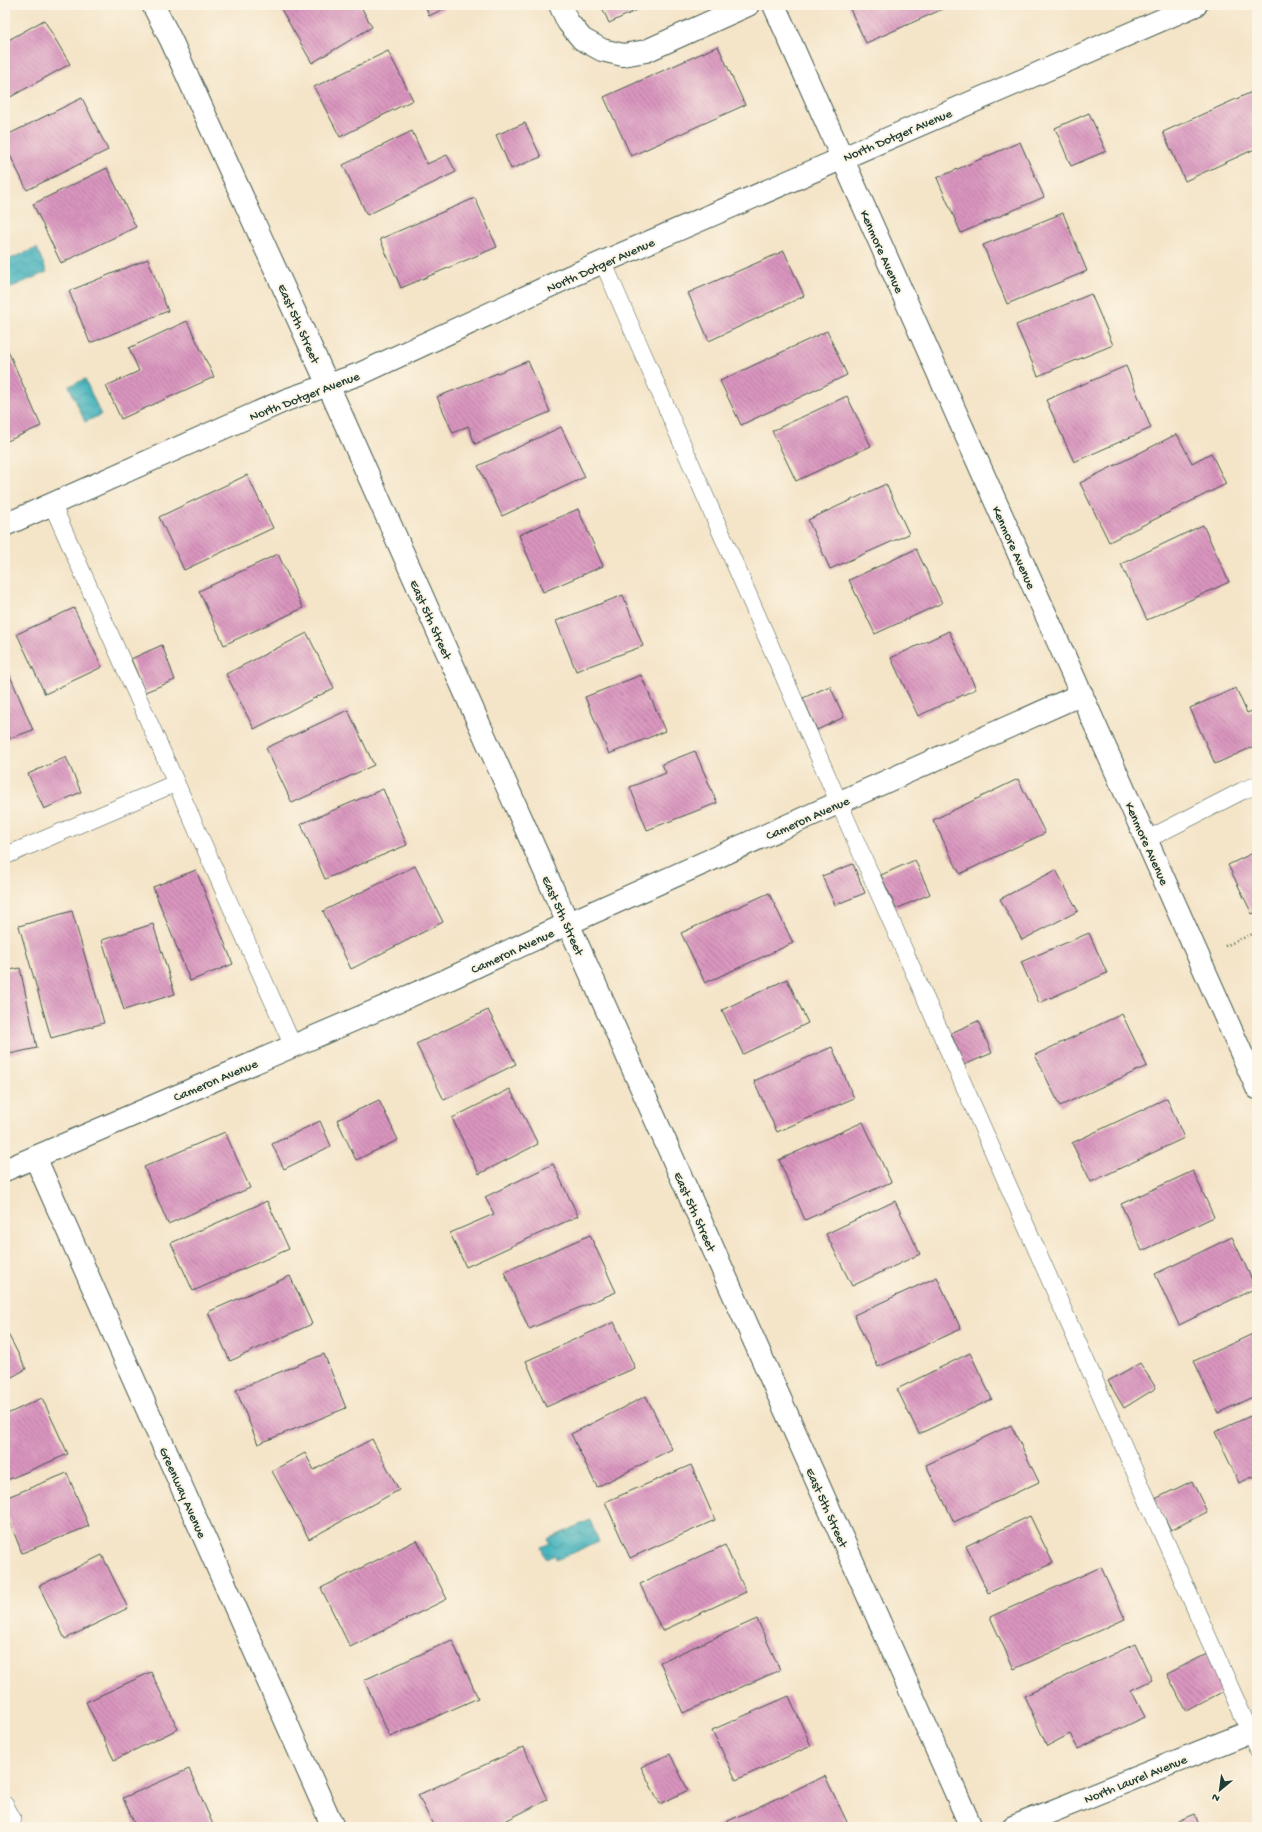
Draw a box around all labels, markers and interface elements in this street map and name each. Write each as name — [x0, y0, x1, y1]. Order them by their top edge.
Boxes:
street label: North Dotger Avenue — [841, 107, 955, 166]
street label: Kenmore Avenue — [856, 208, 906, 296]
street label: North Dotger Avenue — [545, 236, 658, 297]
street label: East 5th Street — [274, 282, 323, 368]
street label: North Dotger Avenue — [248, 369, 362, 425]
street label: Kenmore Avenue — [988, 504, 1038, 592]
street label: East 5th Street — [406, 578, 455, 664]
street label: Cameron Avenue — [764, 794, 852, 844]
street label: Kenmore Avenue — [1121, 800, 1171, 888]
street label: East 5th Street — [538, 874, 587, 960]
street label: Cameron Avenue — [469, 926, 557, 978]
street label: Cameron Avenue — [172, 1057, 261, 1106]
street label: East 5th Street — [670, 1170, 719, 1256]
street label: Greenway Avenue — [155, 1445, 209, 1541]
street label: East 5th Street — [802, 1466, 851, 1552]
street label: North Laurel Avenue — [1082, 1753, 1190, 1808]
north arrow — [1200, 1770, 1240, 1810]
text: N — [1210, 1790, 1222, 1804]

